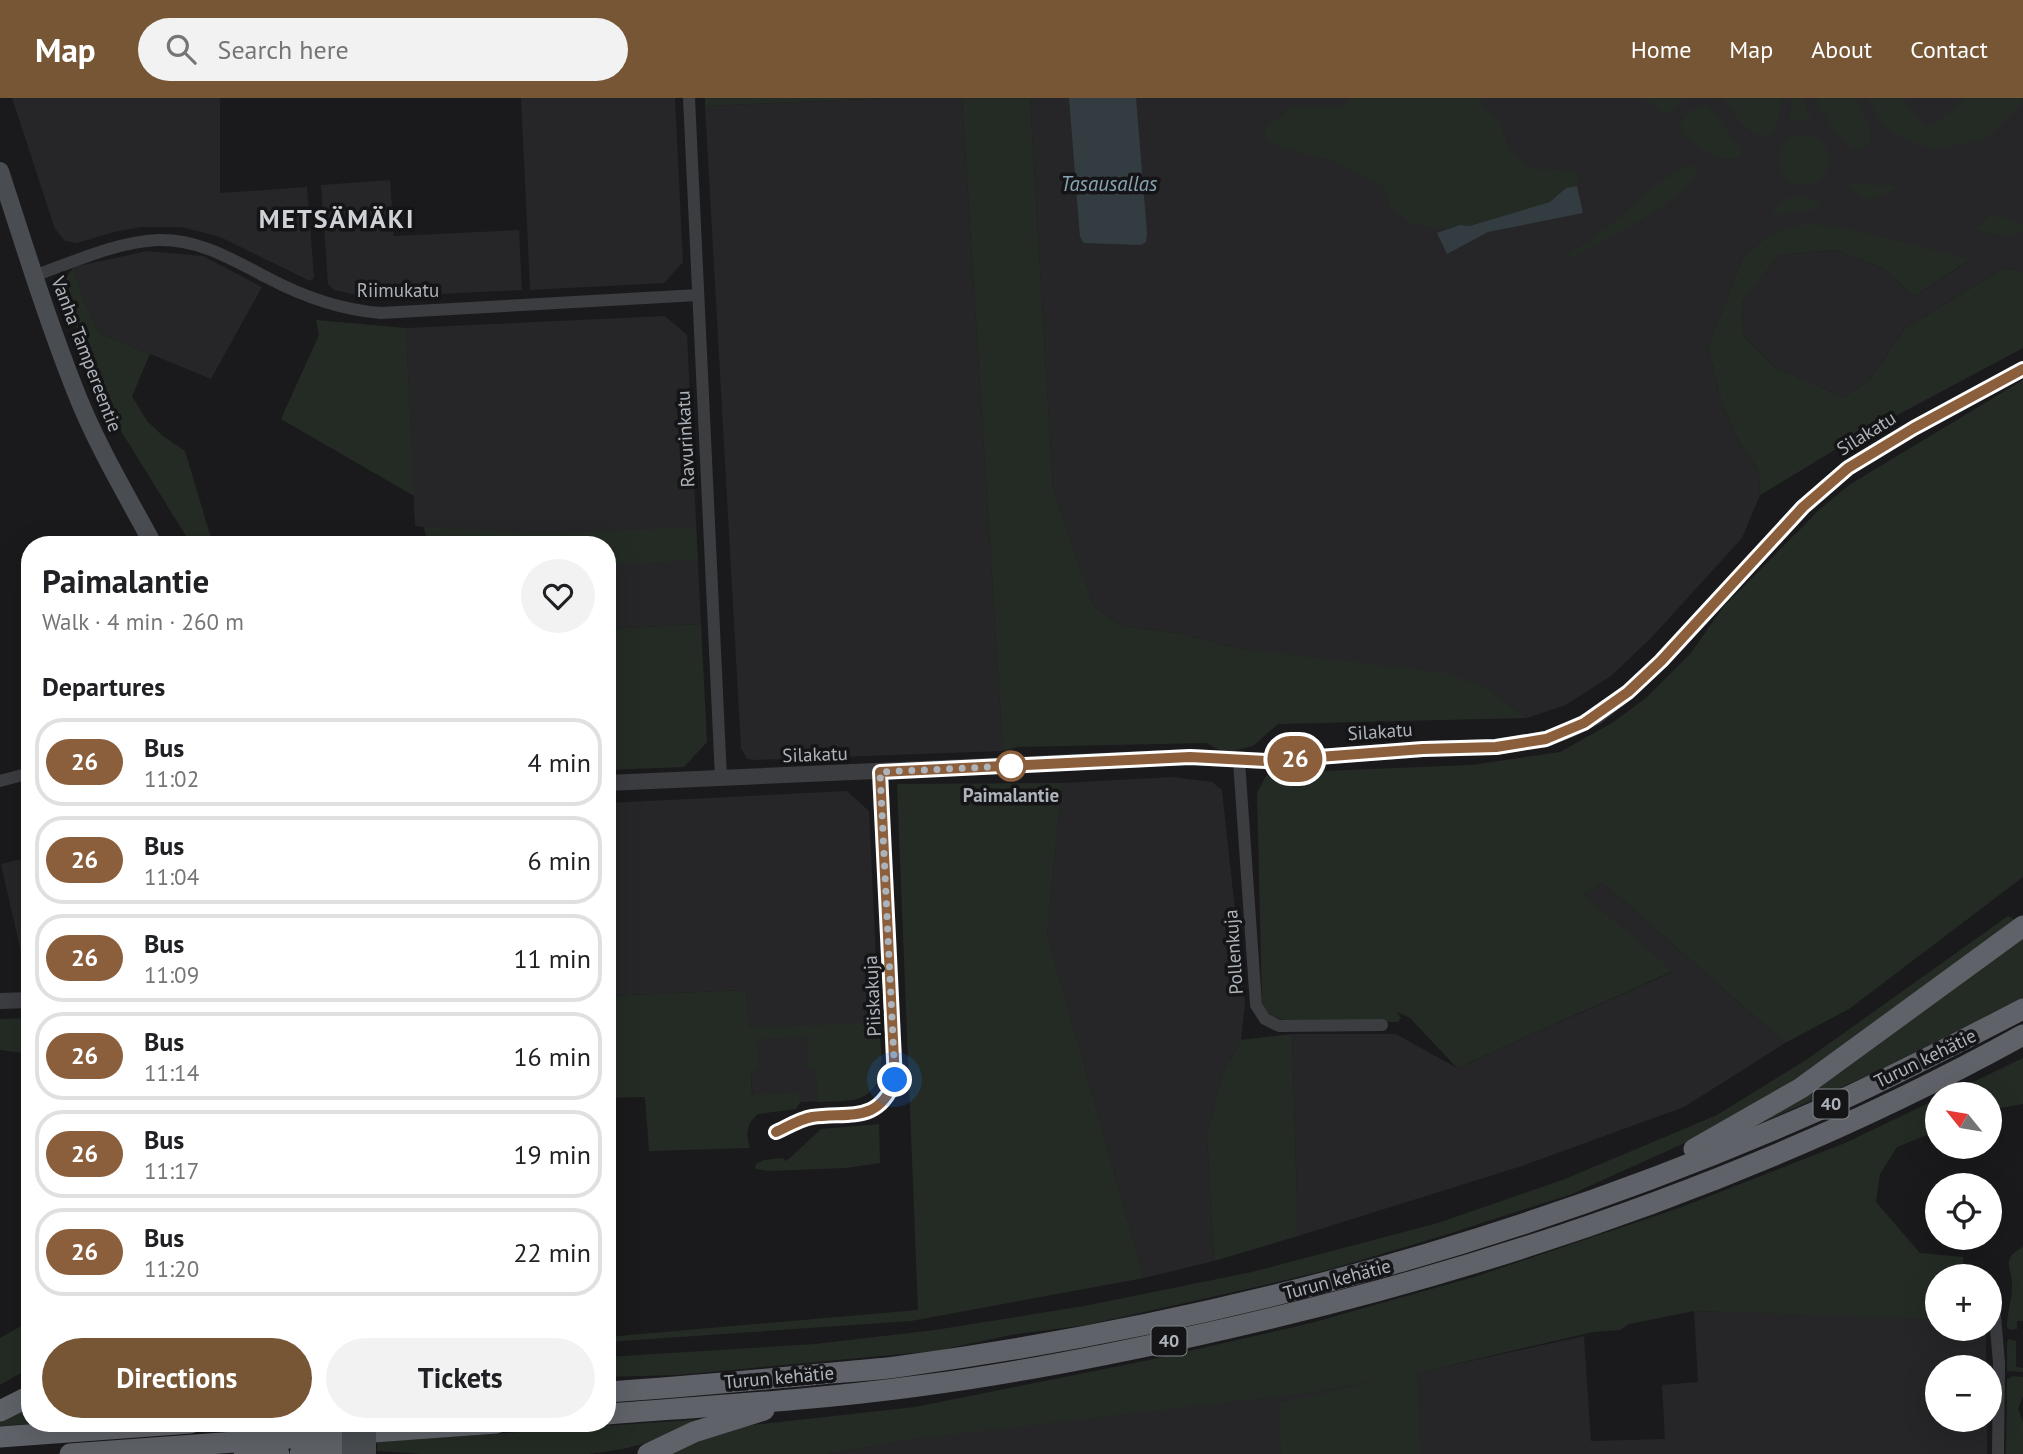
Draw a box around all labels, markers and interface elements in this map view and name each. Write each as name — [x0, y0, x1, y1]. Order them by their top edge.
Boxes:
search box — [138, 18, 628, 81]
text: Map — [35, 28, 96, 71]
icon: search — [162, 30, 200, 68]
text: Search here — [218, 33, 349, 66]
text: Home — [1631, 34, 1691, 65]
text: Map — [1729, 34, 1773, 65]
text: About — [1811, 34, 1872, 65]
text: Contact — [1910, 34, 1988, 65]
water label: Tasausallas — [1061, 170, 1158, 197]
district label: METSÄMÄKI — [259, 202, 415, 235]
street label: Vanha Tampereentie — [46, 272, 128, 435]
street label: Riimukatu — [357, 278, 439, 302]
street label: Ravurinkatu — [670, 390, 700, 488]
street label: Silakatu — [1832, 406, 1900, 460]
text: Paimalantie — [42, 559, 209, 602]
button: heart — [521, 559, 595, 633]
text: Walk · 4 min · 260 m — [42, 607, 244, 636]
text: Departures — [42, 670, 165, 703]
street label: Silakatu — [1347, 717, 1413, 745]
text: Bus — [144, 731, 184, 764]
line badge: 26 — [1264, 736, 1326, 782]
street label: Silakatu — [782, 741, 848, 767]
text: 26 — [1281, 743, 1309, 774]
text: 26 — [71, 746, 98, 777]
text: 4 min — [528, 746, 591, 779]
marker: Paimalantie — [996, 751, 1026, 781]
text: 11:02 — [144, 764, 199, 793]
place label: Paimalantie — [963, 783, 1059, 807]
text: Bus — [144, 829, 184, 862]
text: 26 — [71, 844, 98, 875]
text: 6 min — [528, 844, 591, 877]
text: 11:04 — [144, 862, 199, 891]
street label: Pollenkuja — [1218, 909, 1248, 995]
text: Bus — [144, 927, 184, 960]
text: 26 — [71, 942, 98, 973]
text: 11 min — [513, 942, 591, 975]
street label: Piiskakuja — [858, 955, 886, 1037]
text: 11:09 — [144, 960, 199, 989]
street label: Turun kehätie — [1870, 1023, 1980, 1093]
text: Bus — [144, 1025, 184, 1058]
text: 26 — [71, 1040, 98, 1071]
text: 16 min — [513, 1040, 591, 1073]
text: 11:14 — [144, 1058, 199, 1087]
your location — [877, 1062, 912, 1097]
north arrow — [1925, 1082, 2002, 1158]
map controls — [1925, 1082, 2002, 1432]
road number: 40 — [1814, 1090, 1848, 1119]
text: Bus — [144, 1123, 184, 1156]
text: 26 — [71, 1138, 98, 1169]
text: 19 min — [513, 1138, 591, 1171]
text: 11:17 — [144, 1156, 199, 1185]
button: locate — [1925, 1173, 2002, 1250]
text: Bus — [144, 1221, 184, 1254]
text: 26 — [71, 1236, 98, 1267]
text: 22 min — [513, 1236, 591, 1269]
street label: Turun kehätie — [1281, 1253, 1393, 1305]
text: 11:20 — [144, 1254, 199, 1283]
button: + — [1925, 1264, 2002, 1341]
road number: 40 — [1152, 1326, 1186, 1356]
button: Directions — [42, 1338, 312, 1418]
button: Tickets — [326, 1338, 595, 1418]
button: − — [1925, 1355, 2002, 1432]
street label: Turun kehätie — [723, 1360, 835, 1394]

